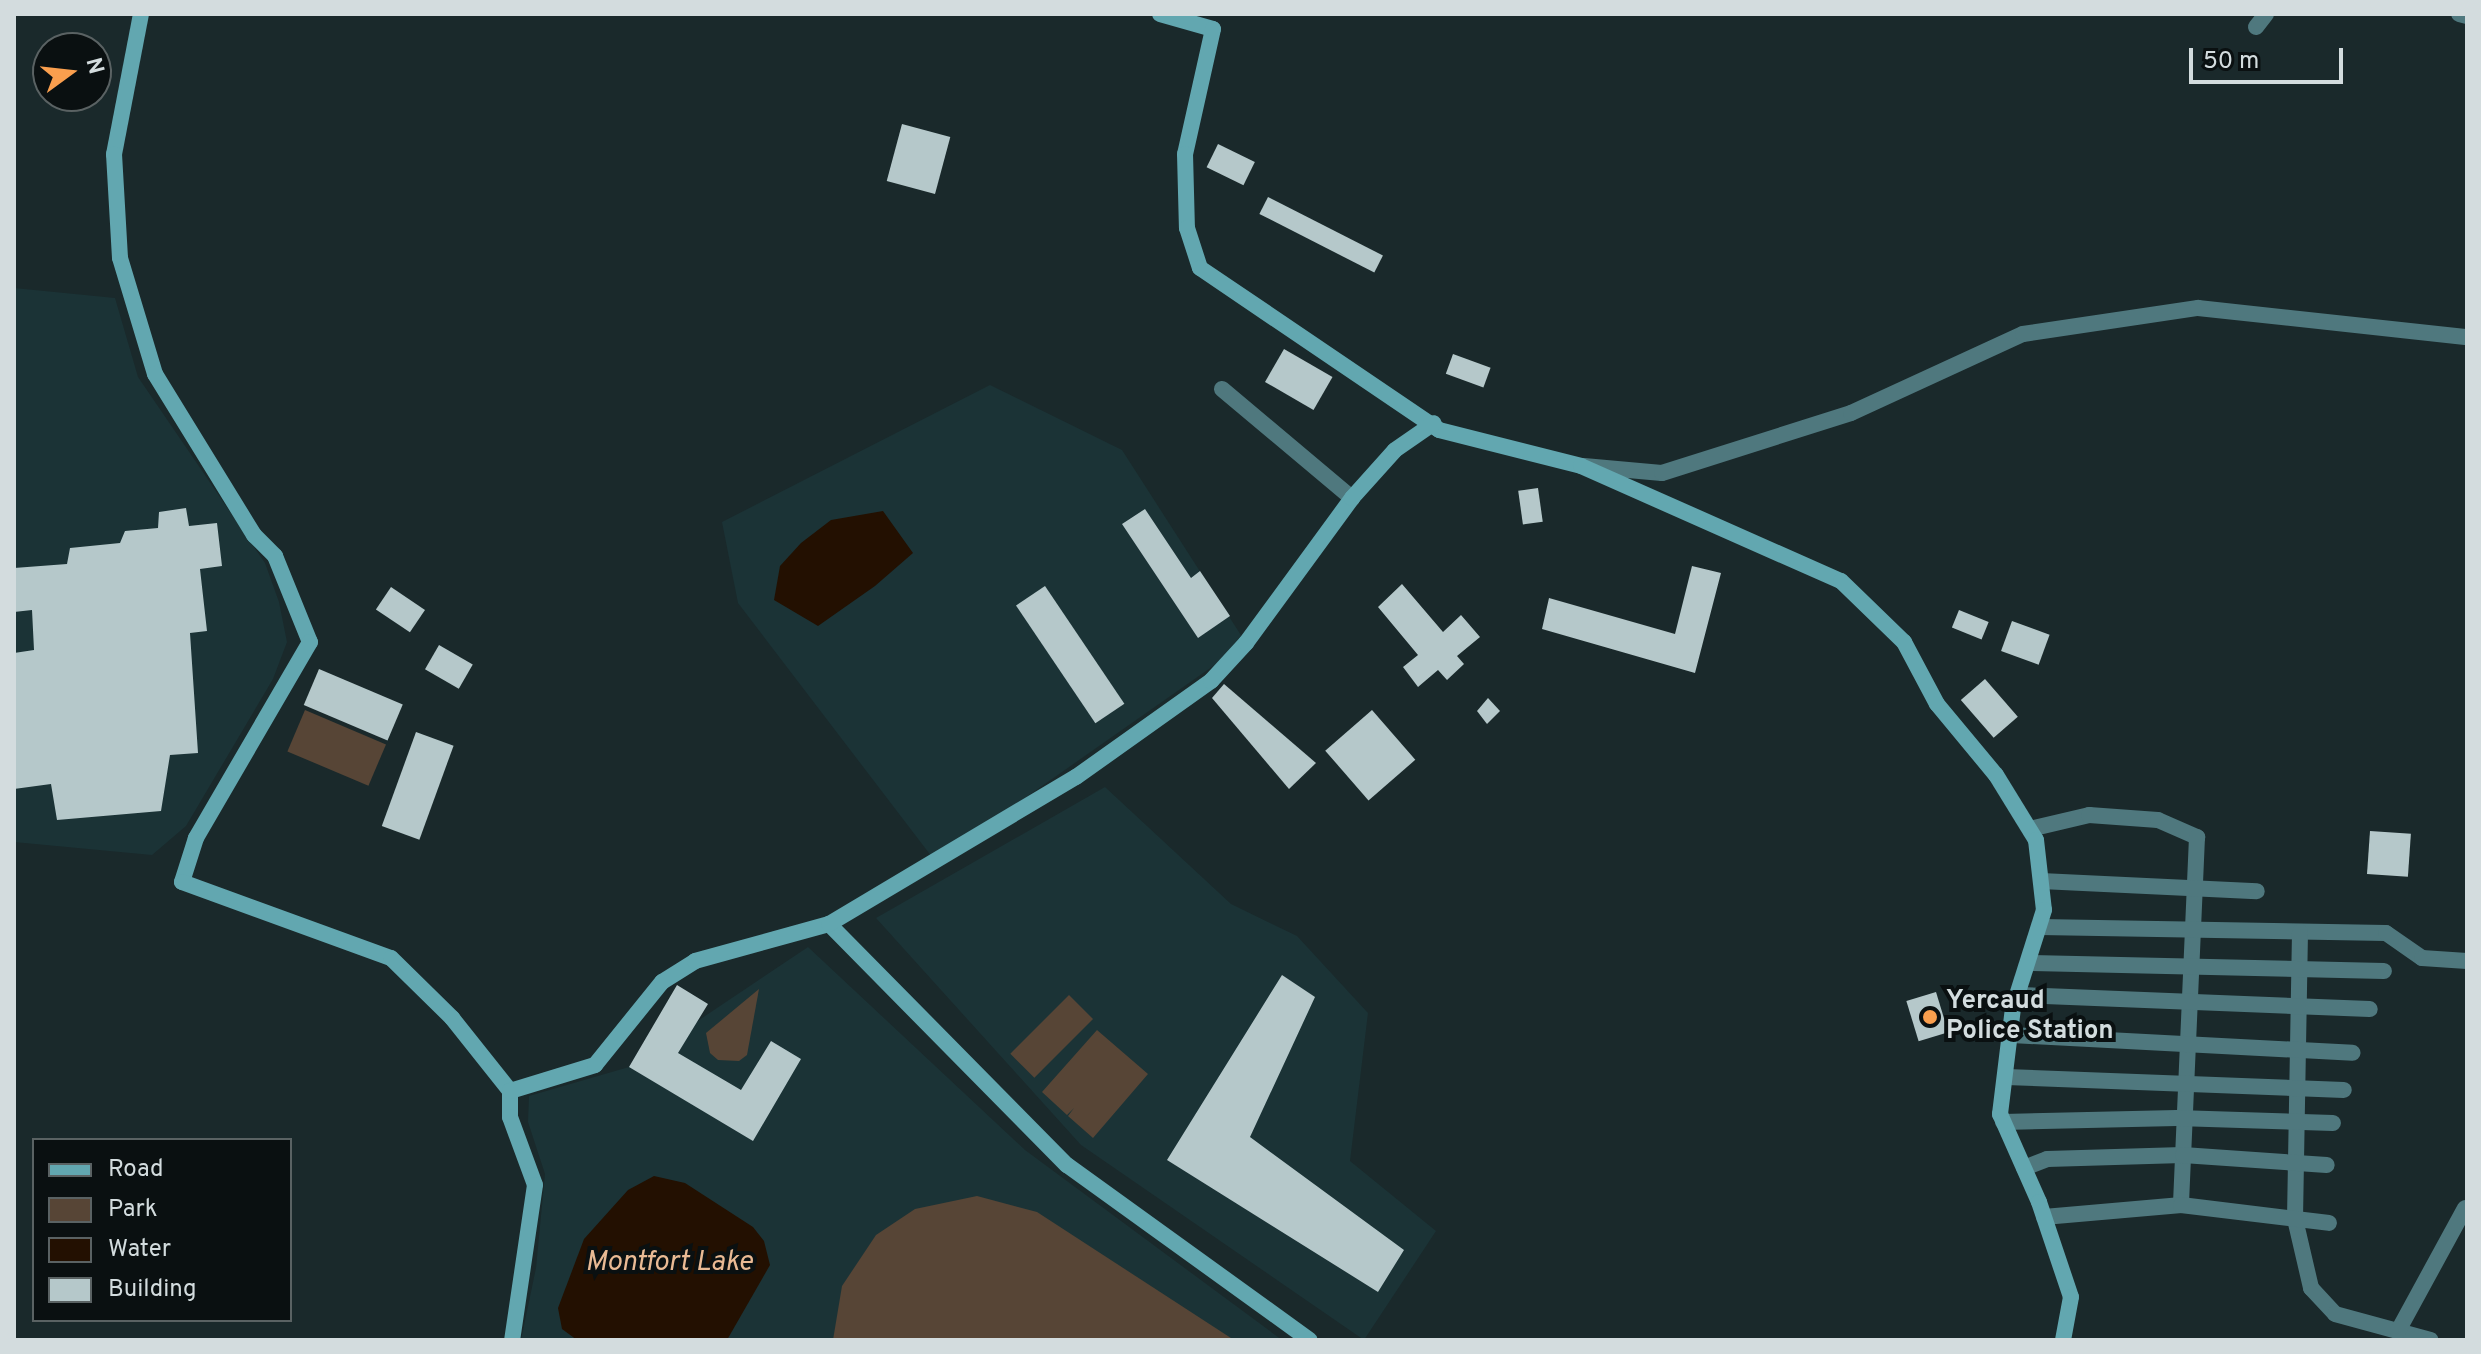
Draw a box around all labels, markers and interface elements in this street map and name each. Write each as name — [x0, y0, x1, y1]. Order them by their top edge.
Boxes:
north arrow — [32, 32, 112, 112]
scale bar — [2193, 32, 2347, 82]
text: 50 m — [2203, 47, 2259, 77]
text: N — [79, 55, 109, 77]
place label: Yercaud Police Station — [1946, 986, 2114, 1048]
marker: Yercaud Police Station — [1921, 1008, 1939, 1026]
legend — [32, 1138, 292, 1322]
text: Road — [108, 1155, 164, 1185]
text: Park — [108, 1195, 158, 1225]
text: Water — [108, 1235, 171, 1265]
water label: Montfort Lake — [585, 1246, 753, 1280]
text: Building — [108, 1275, 197, 1305]

